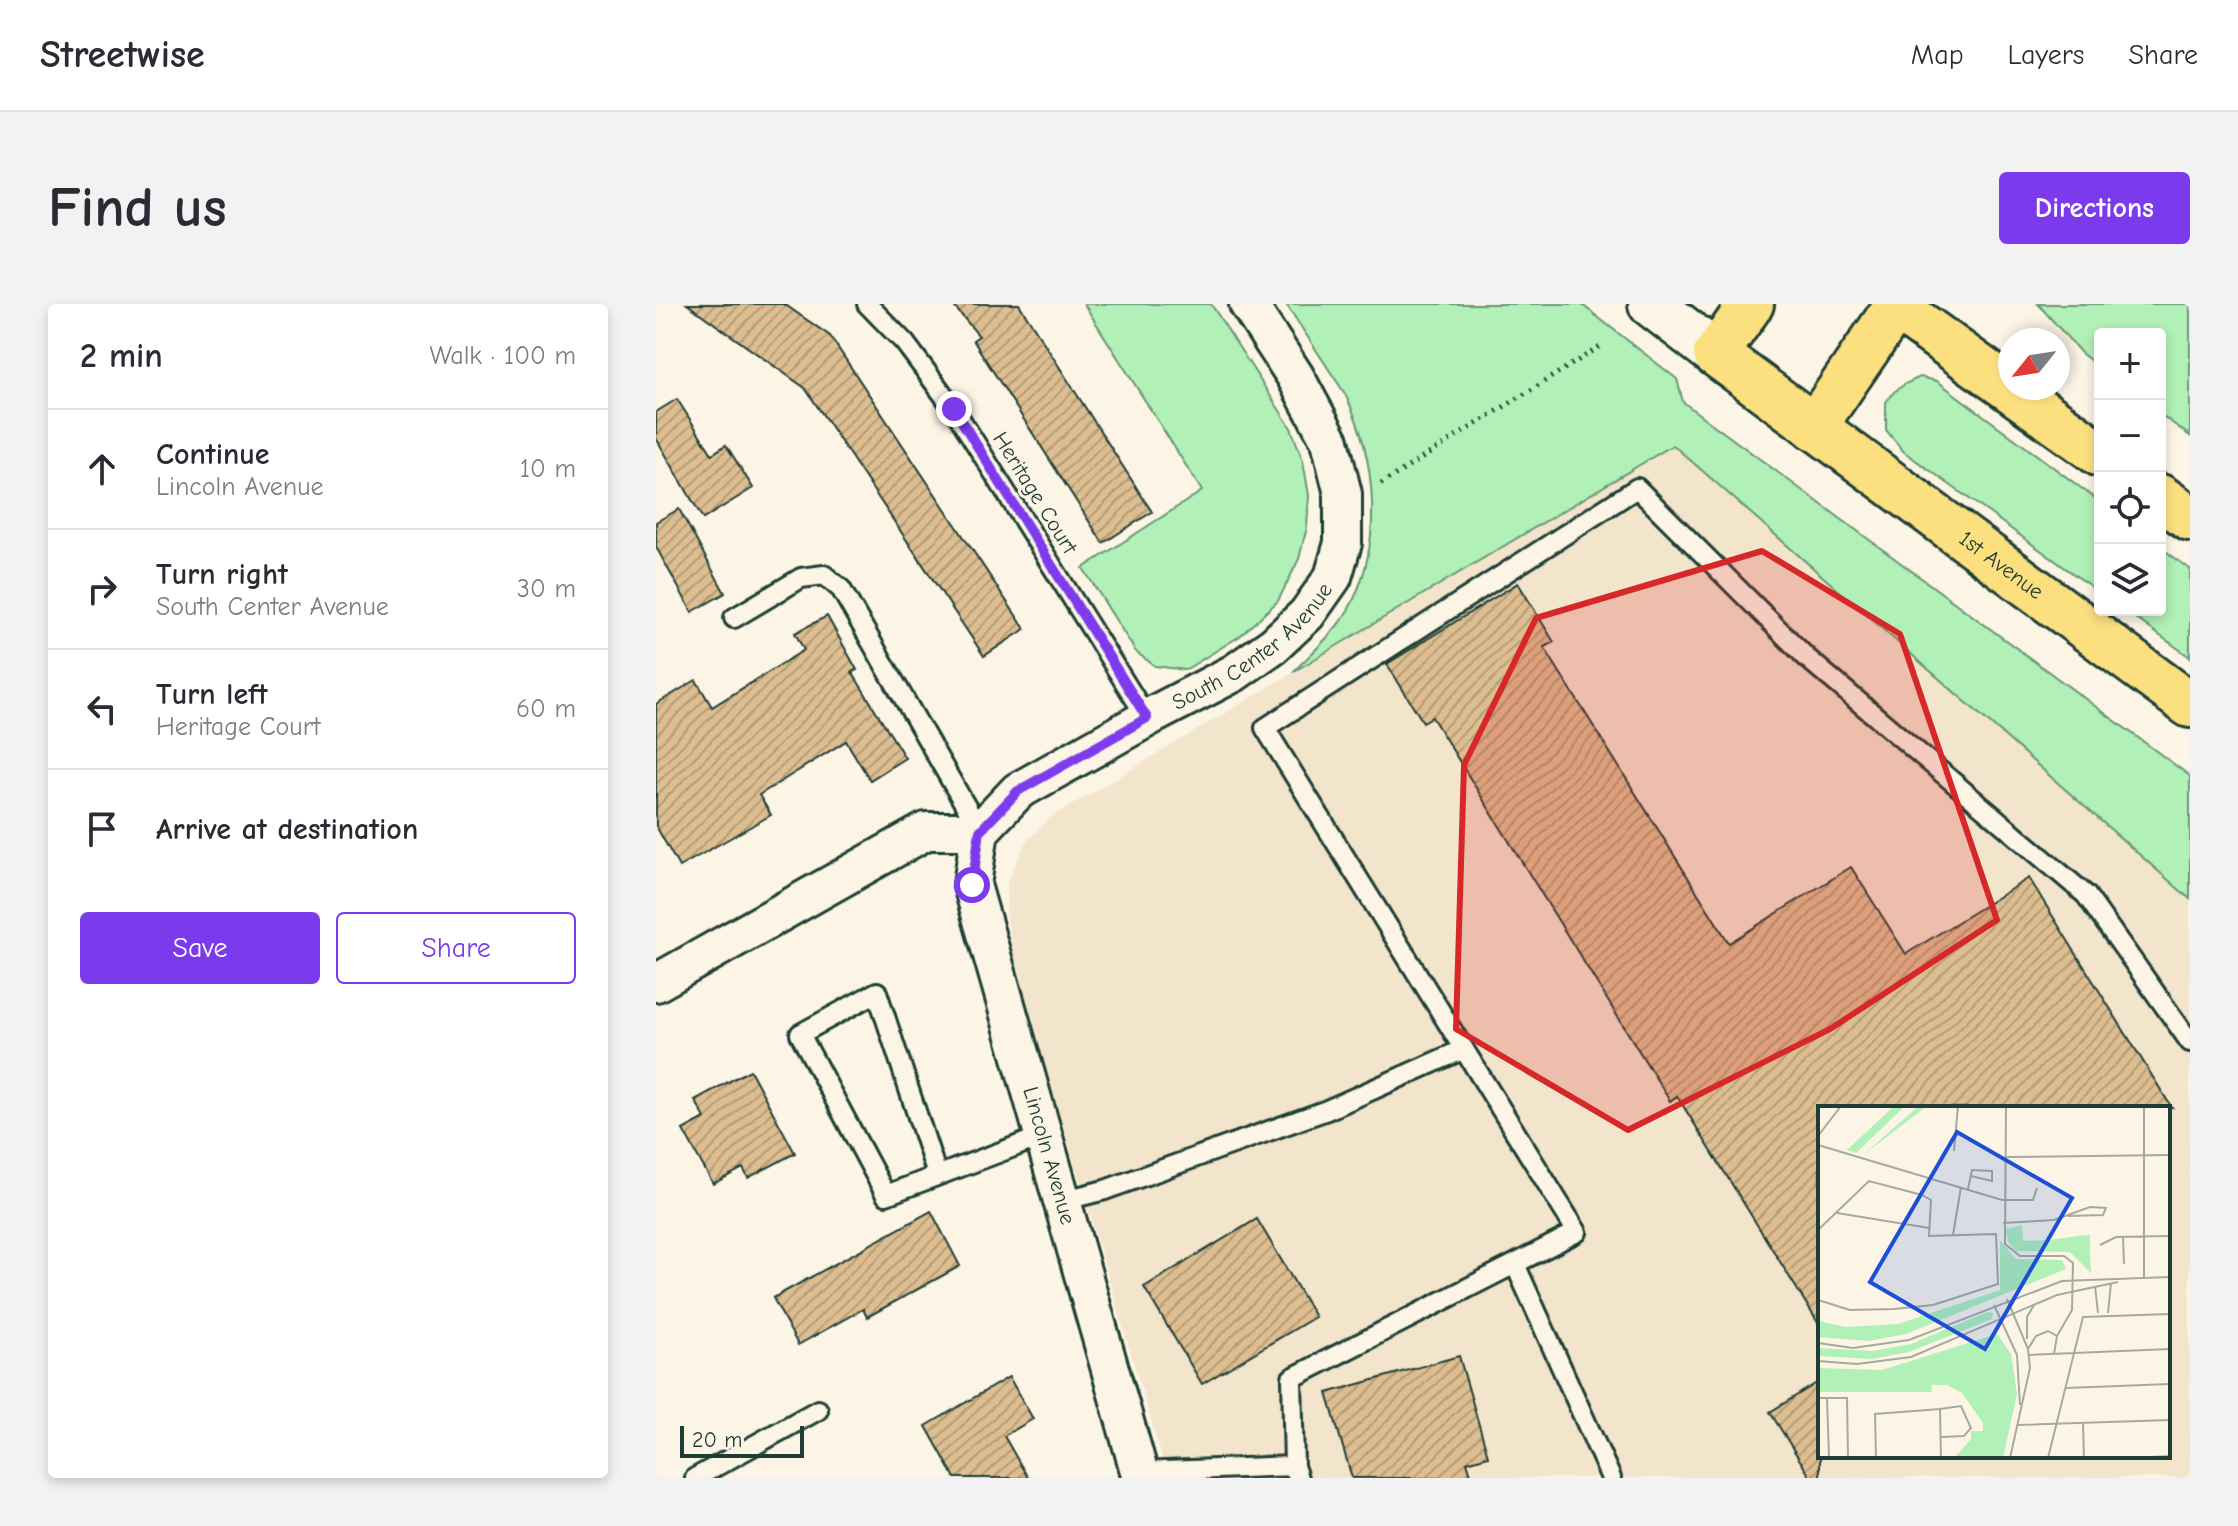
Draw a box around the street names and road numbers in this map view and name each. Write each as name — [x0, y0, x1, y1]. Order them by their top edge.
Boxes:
street label: Heritage Court — [987, 427, 1083, 559]
street label: 1st Avenue — [1954, 525, 2049, 605]
street label: South Center Avenue — [1168, 578, 1338, 716]
street label: Lincoln Avenue — [1017, 1084, 1081, 1227]

